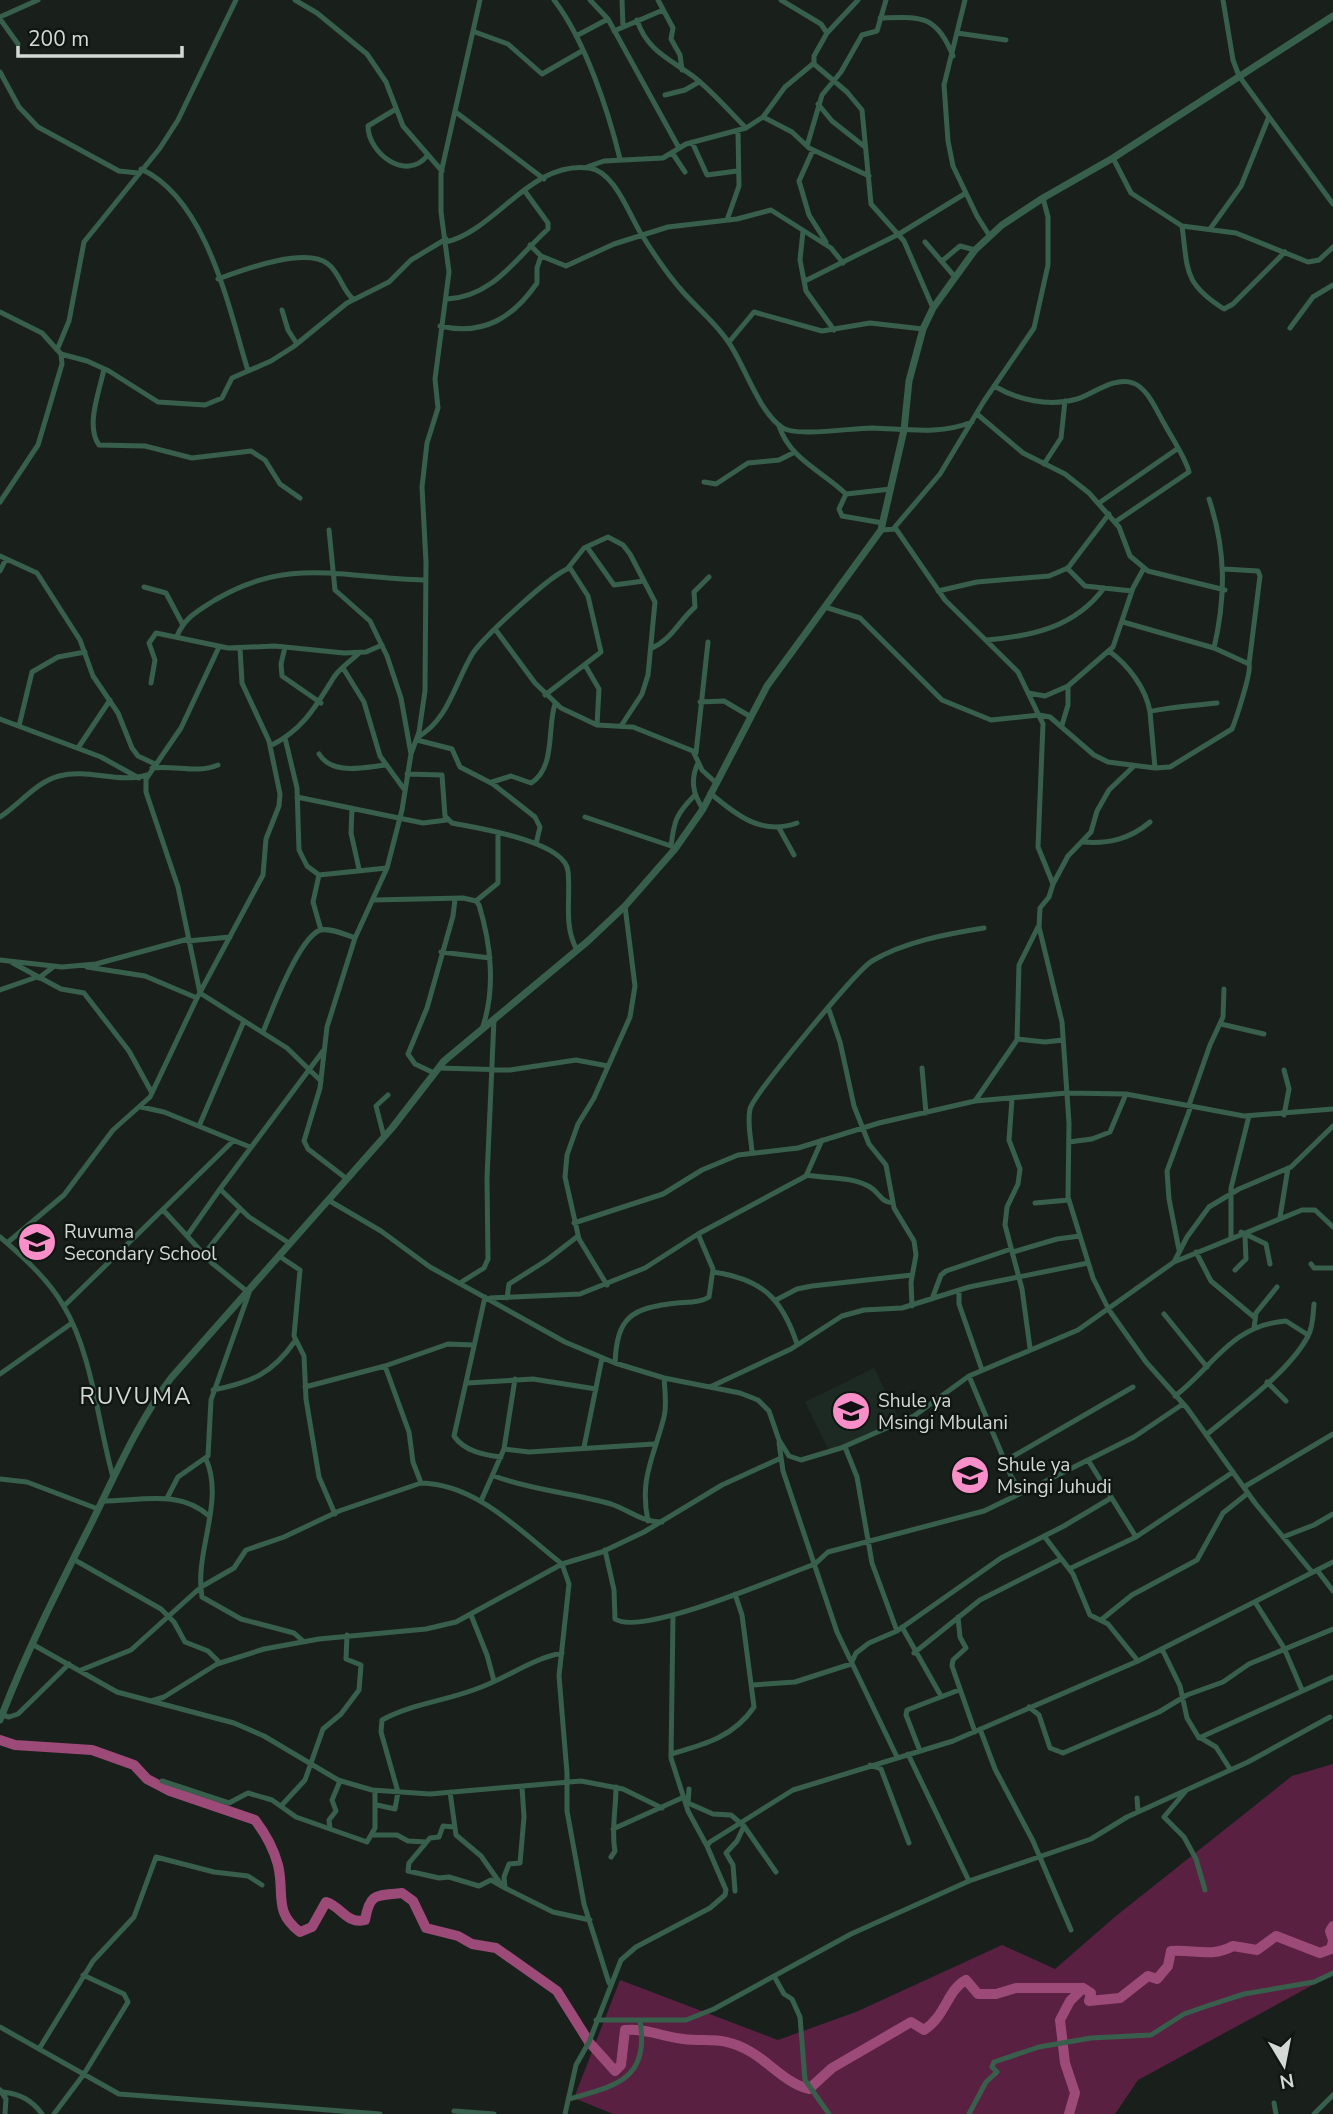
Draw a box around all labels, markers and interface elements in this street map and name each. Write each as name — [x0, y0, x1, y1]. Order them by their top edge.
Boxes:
scale bar — [18, 14, 182, 58]
text: 200 m — [28, 25, 89, 53]
place label: Ruvuma Secondary School — [64, 1219, 217, 1267]
school or university icon: Ruvuma Secondary School — [16, 1221, 58, 1263]
district label: RUVUMA — [79, 1381, 193, 1412]
place label: Shule ya Msingi Mbulani — [878, 1388, 1008, 1436]
school or university icon: Shule ya Msingi Mbulani — [830, 1390, 872, 1432]
place label: Shule ya Msingi Juhudi — [997, 1452, 1112, 1500]
school or university icon: Shule ya Msingi Juhudi — [949, 1454, 991, 1496]
north arrow — [1249, 2030, 1319, 2100]
text: N — [1278, 2067, 1296, 2095]

